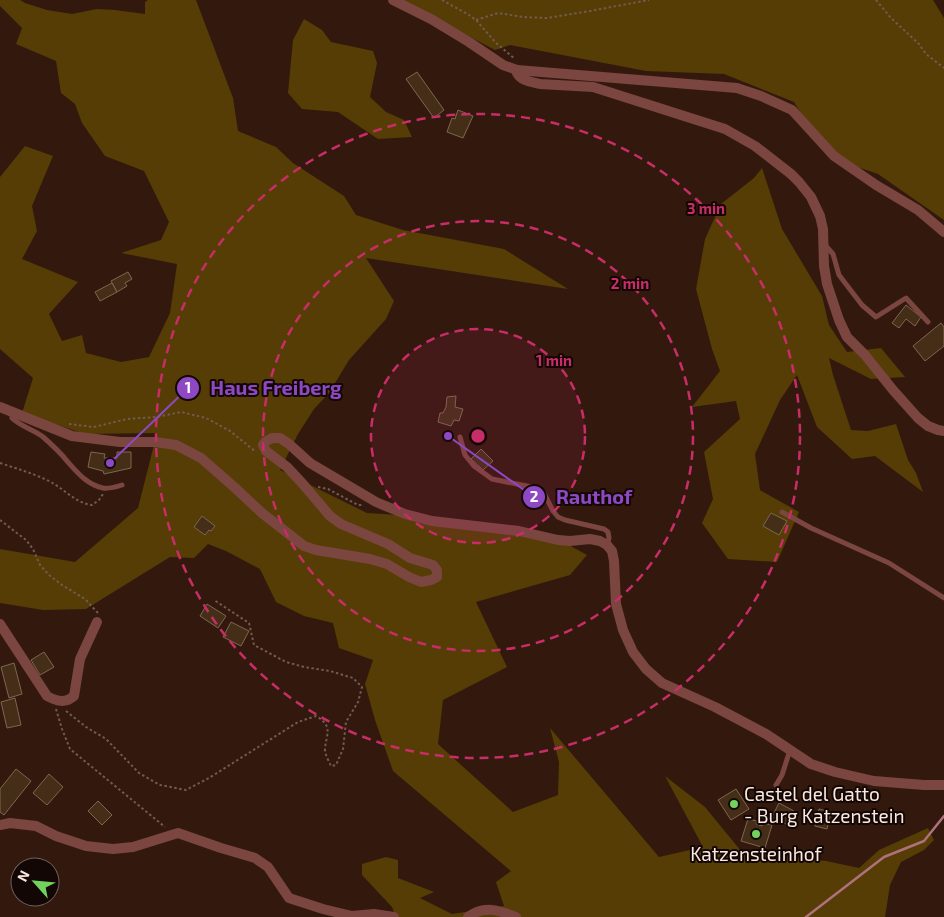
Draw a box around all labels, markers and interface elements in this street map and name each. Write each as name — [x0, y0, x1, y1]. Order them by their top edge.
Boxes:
text: 3 min — [687, 199, 725, 217]
text: 2 min — [611, 274, 649, 292]
text: 1 min — [536, 351, 572, 369]
callout: Haus Freiberg — [175, 370, 352, 405]
text: Haus Freiberg — [210, 375, 342, 399]
text: 1 — [185, 378, 191, 396]
centre of rings — [469, 427, 487, 445]
callout: Rauthof — [521, 479, 643, 514]
text: Rauthof — [556, 484, 633, 508]
text: 2 — [530, 487, 539, 505]
place label: Castel del Gatto - Burg Katzenstein — [744, 782, 904, 827]
marker: Castel del Gatto - Burg Katzenstein — [728, 798, 740, 810]
marker: Katzensteinhof — [750, 828, 762, 840]
place label: Katzensteinhof — [690, 842, 823, 865]
north arrow — [10, 857, 60, 907]
text: N — [13, 868, 33, 884]

